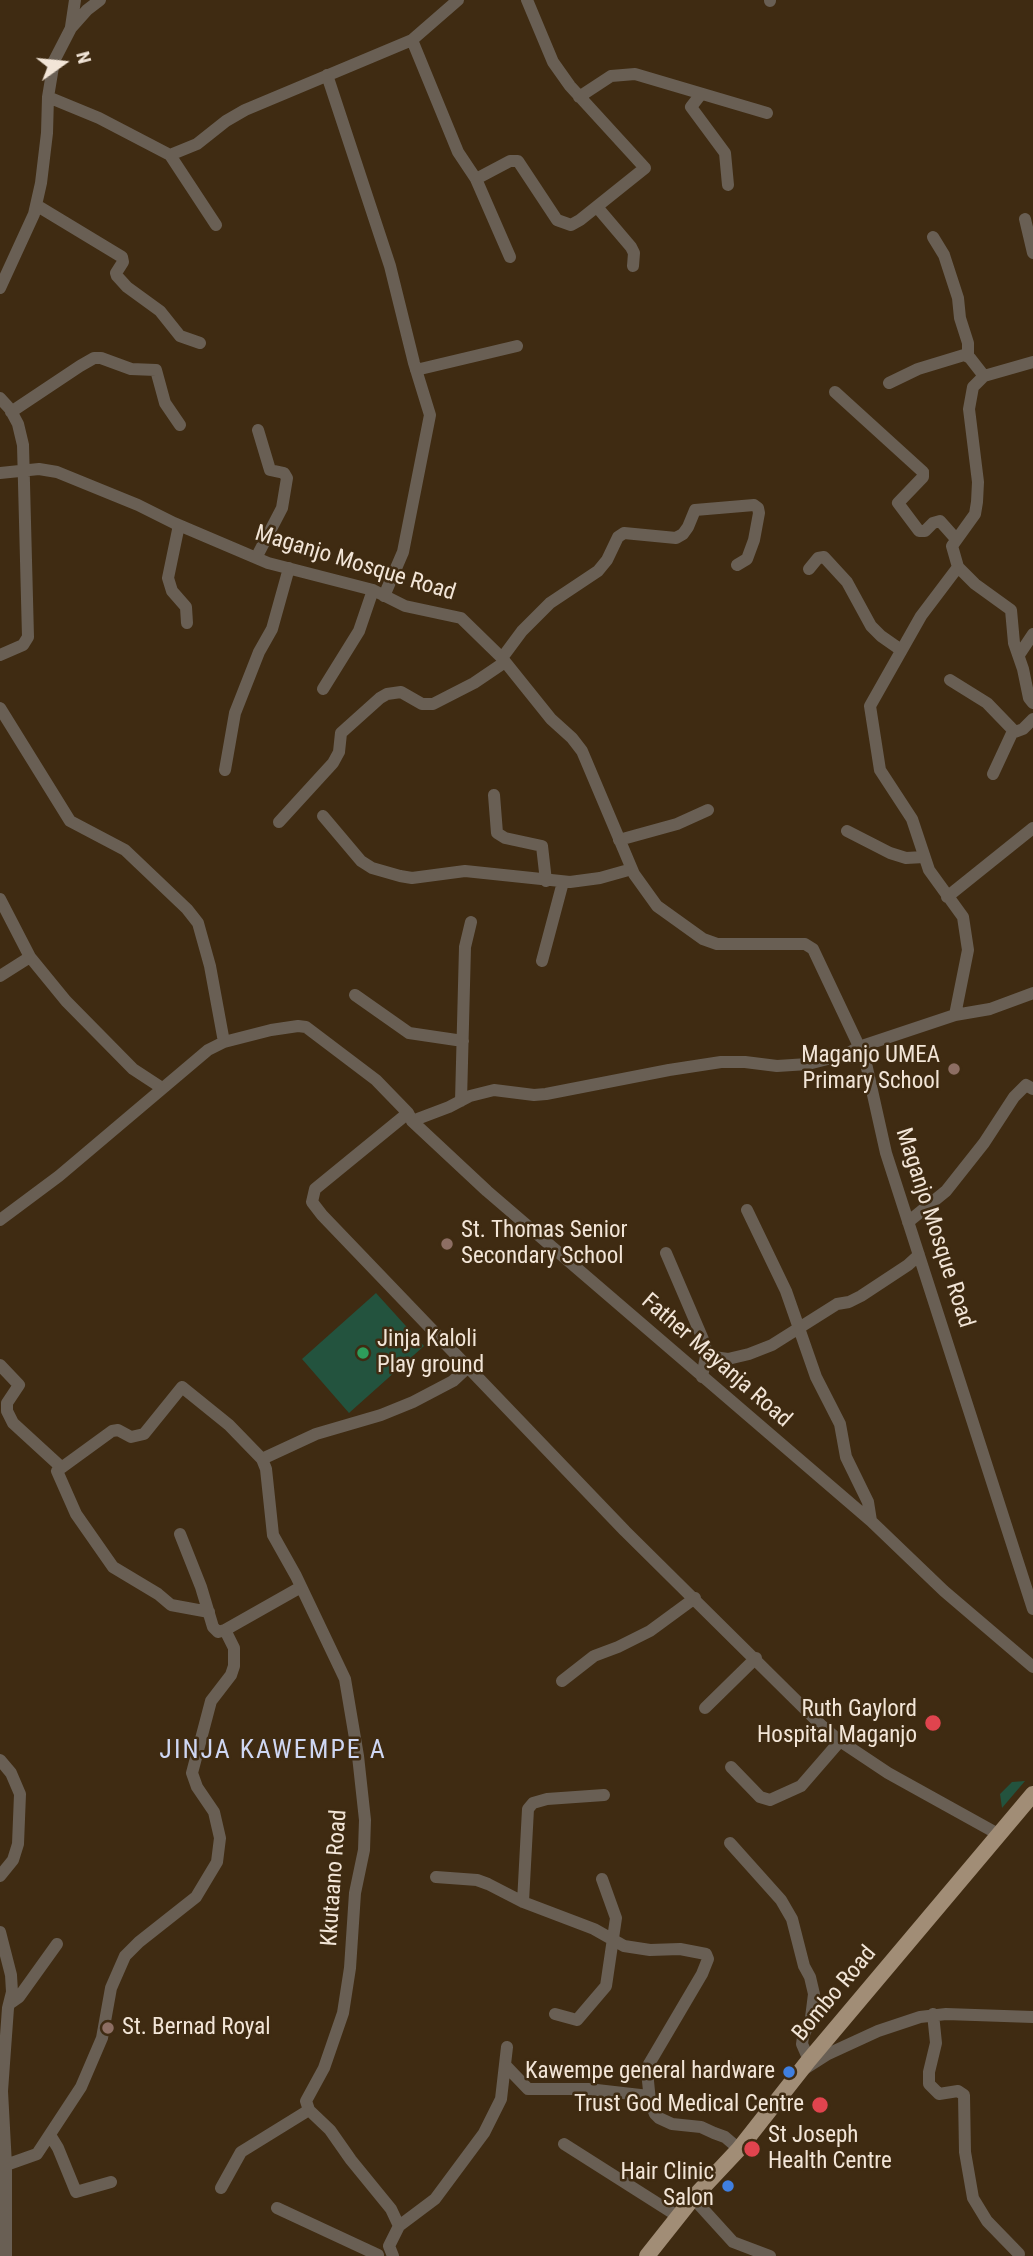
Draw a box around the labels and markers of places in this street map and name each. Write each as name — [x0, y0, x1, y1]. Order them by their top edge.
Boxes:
place label: Maganjo UMEA Primary School — [801, 1042, 940, 1096]
marker: Maganjo UMEA Primary School — [946, 1061, 962, 1077]
place label: St. Thomas Senior Secondary School — [461, 1217, 627, 1271]
marker: St. Thomas Senior Secondary School — [439, 1236, 455, 1252]
place label: Jinja Kaloli Play ground — [377, 1326, 484, 1380]
marker: Jinja Kaloli Play ground — [355, 1345, 371, 1361]
place label: Ruth Gaylord Hospital Maganjo — [757, 1696, 917, 1750]
marker: Ruth Gaylord Hospital Maganjo — [923, 1713, 943, 1733]
place label: St. Bernad Royal — [122, 2014, 271, 2042]
marker: St. Bernad Royal — [100, 2020, 116, 2036]
place label: Kawempe general hardware — [525, 2058, 775, 2086]
marker: Kawempe general hardware — [781, 2064, 797, 2080]
place label: Trust God Medical Centre — [574, 2091, 804, 2119]
marker: Trust God Medical Centre — [810, 2095, 830, 2115]
place label: St Joseph Health Centre — [768, 2122, 892, 2176]
marker: St Joseph Health Centre — [742, 2139, 762, 2159]
place label: Hair Clinic Salon — [621, 2159, 714, 2213]
marker: Hair Clinic Salon — [720, 2178, 736, 2194]

